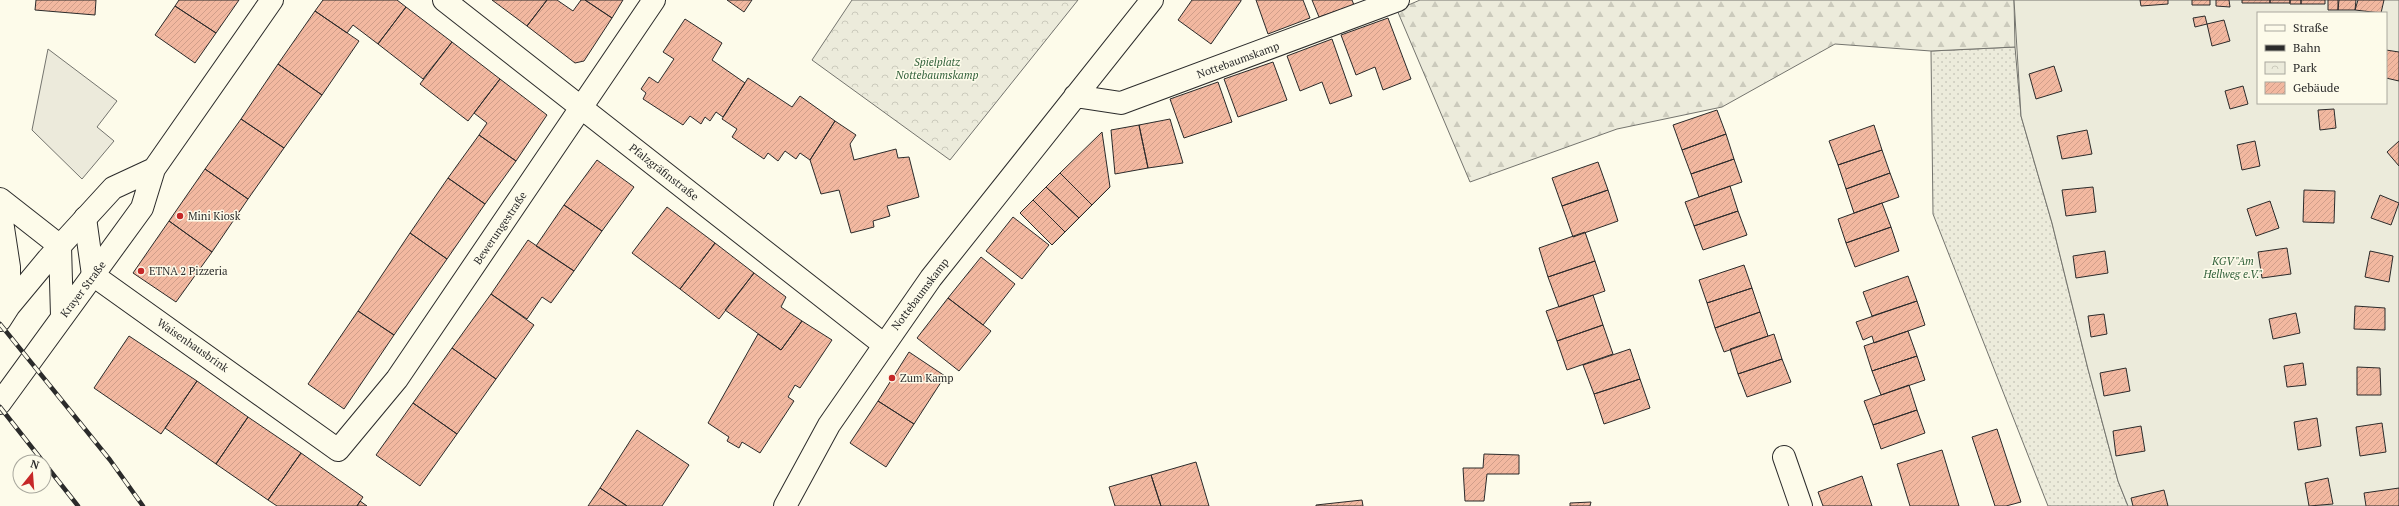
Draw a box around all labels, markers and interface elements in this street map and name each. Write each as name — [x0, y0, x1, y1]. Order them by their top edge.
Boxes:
legend — [2257, 12, 2387, 104]
text: Straße — [2293, 20, 2328, 35]
street label: Nottebaumskamp — [1195, 39, 1281, 81]
text: Bahn — [2293, 40, 2321, 55]
park label: Spielplatz Nottebaumskamp — [895, 55, 978, 82]
text: Park — [2293, 60, 2318, 75]
text: Gebäude — [2293, 80, 2339, 95]
street label: Pfalzgräfinstraße — [626, 141, 702, 204]
street label: Bewerungestraße — [470, 188, 530, 267]
place label: Mini Kiosk — [188, 209, 241, 223]
marker: Mini Kiosk — [175, 211, 185, 221]
park label: KGV "Am Hellweg e.V." — [2202, 254, 2263, 281]
street label: Nottebaumskamp — [888, 255, 952, 333]
street label: Krayer Straße — [57, 258, 109, 320]
place label: ETNA 2 Pizzeria — [149, 264, 228, 278]
marker: ETNA 2 Pizzeria — [136, 266, 146, 276]
street label: Waisenhausbrink — [155, 315, 232, 375]
place label: Zum Kamp — [900, 371, 954, 385]
marker: Zum Kamp — [887, 373, 897, 383]
north arrow — [12, 454, 52, 494]
text: N — [29, 457, 42, 473]

